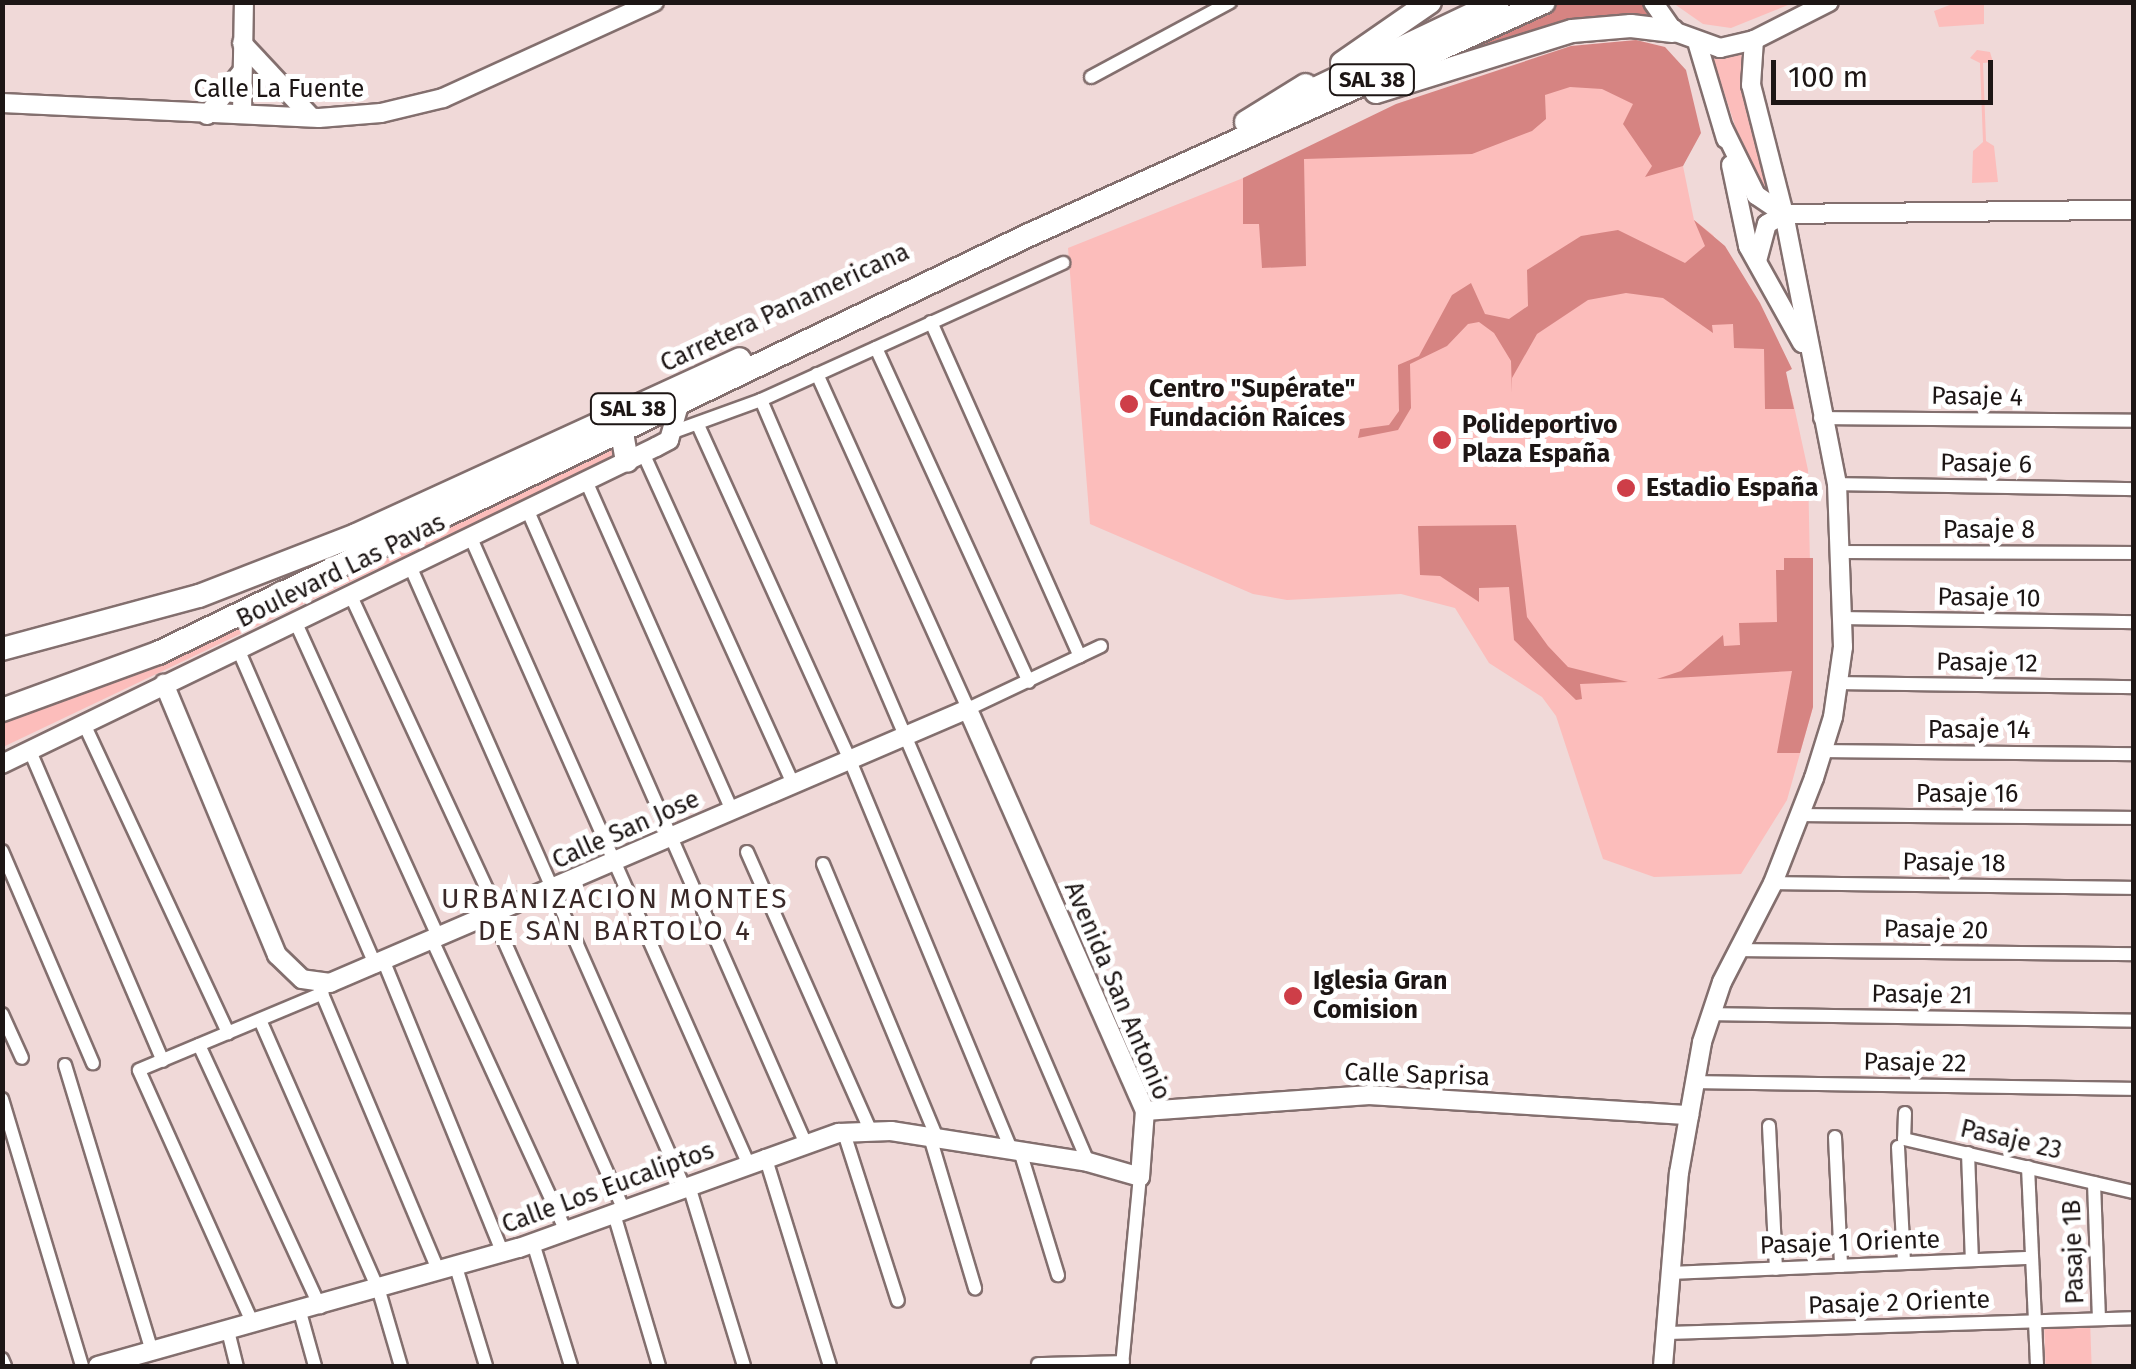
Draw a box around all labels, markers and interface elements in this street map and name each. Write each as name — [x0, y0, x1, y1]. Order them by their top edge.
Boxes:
scale bar — [1776, 40, 1998, 102]
text: 100 m — [1788, 59, 1868, 95]
road number: SAL 38 — [1327, 63, 1417, 97]
street label: Calle La Fuente — [194, 74, 364, 104]
street label: Carretera Panamericana — [656, 237, 914, 379]
place label: Centro "Supérate" Fundación Raíces — [1149, 375, 1355, 434]
street label: Pasaje 4 — [1931, 381, 2023, 413]
road number: SAL 38 — [588, 392, 678, 426]
marker: Centro "Supérate" Fundación Raíces — [1118, 393, 1140, 415]
place label: Polideportivo Plaza España — [1462, 411, 1618, 470]
marker: Polideportivo Plaza España — [1431, 429, 1453, 451]
street label: Pasaje 6 — [1940, 448, 2032, 480]
place label: Estadio España — [1646, 473, 1818, 503]
marker: Estadio España — [1615, 477, 1637, 499]
street label: Boulevard Las Pavas — [232, 507, 450, 635]
street label: Pasaje 8 — [1943, 515, 2035, 545]
street label: Pasaje 10 — [1937, 582, 2041, 614]
street label: Pasaje 12 — [1936, 647, 2038, 679]
street label: Pasaje 14 — [1928, 715, 2030, 745]
street label: Pasaje 16 — [1916, 779, 2018, 809]
street label: Calle San Jose — [548, 784, 704, 876]
street label: Pasaje 18 — [1902, 847, 2006, 879]
street label: Avenida San Antonio — [1057, 877, 1177, 1105]
district label: URBANIZACION MONTES DE SAN BARTOLO 4 — [441, 882, 789, 948]
street label: Pasaje 20 — [1883, 914, 1989, 946]
place label: Iglesia Gran Comision — [1313, 967, 1447, 1026]
street label: Pasaje 21 — [1871, 979, 1973, 1011]
marker: Iglesia Gran Comision — [1282, 985, 1304, 1007]
street label: Pasaje 22 — [1863, 1047, 1967, 1079]
street label: Calle Saprisa — [1344, 1057, 1490, 1093]
street label: Pasaje 23 — [1957, 1114, 2065, 1166]
street label: Calle Los Eucaliptos — [498, 1136, 718, 1240]
street label: Pasaje 1B — [2057, 1199, 2091, 1305]
street label: Pasaje 1 Oriente — [1759, 1225, 1941, 1261]
street label: Pasaje 2 Oriente — [1807, 1285, 1991, 1321]

